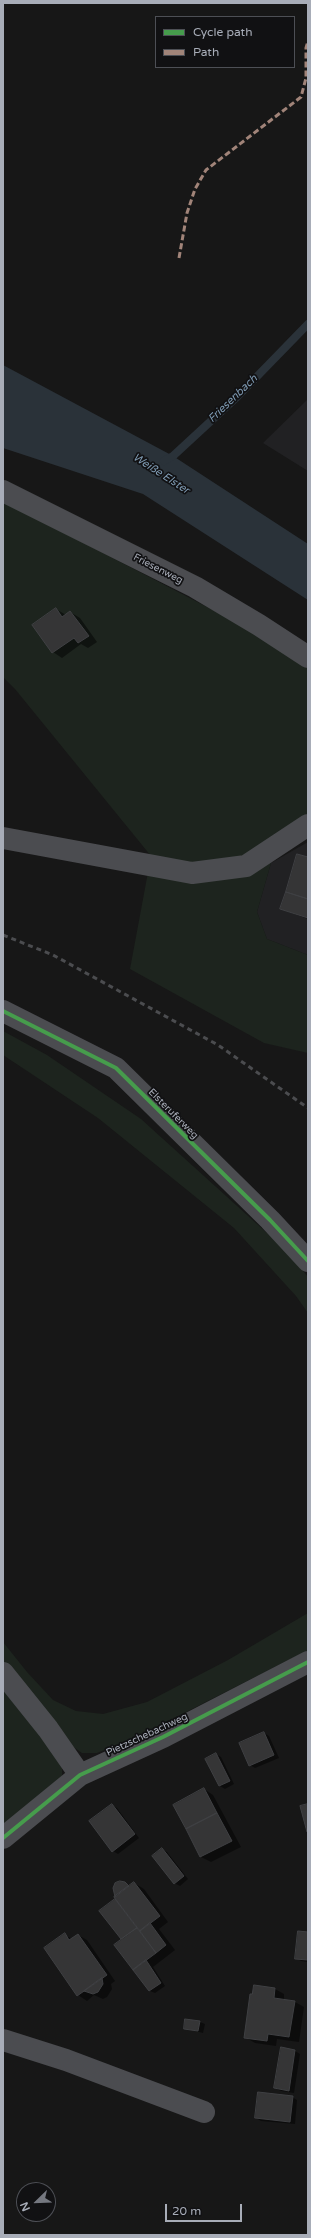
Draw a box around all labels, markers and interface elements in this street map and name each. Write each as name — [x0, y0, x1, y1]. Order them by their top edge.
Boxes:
legend — [155, 16, 295, 68]
text: Cycle path — [193, 25, 252, 39]
text: Path — [193, 45, 219, 59]
water label: Friesenbach — [206, 372, 260, 426]
water label: Weiße Elster — [130, 451, 192, 497]
street label: Friesenweg — [131, 551, 185, 587]
street label: Elsteruferweg — [145, 1086, 201, 1142]
street label: Pietzschebachweg — [104, 1711, 190, 1759]
north arrow — [16, 2182, 56, 2222]
scale bar — [167, 2196, 244, 2222]
text: N — [18, 2200, 33, 2213]
text: 20 m — [172, 2204, 201, 2218]

